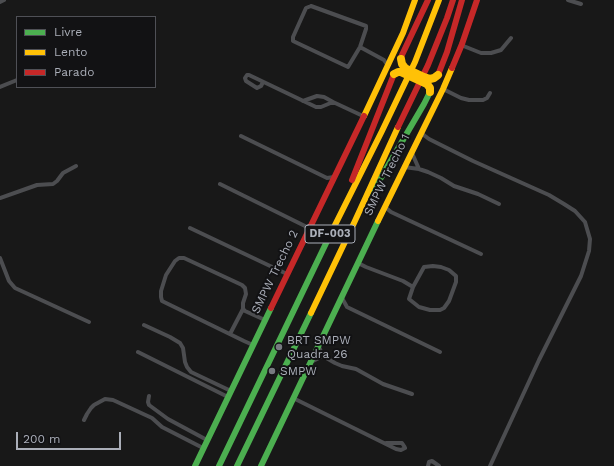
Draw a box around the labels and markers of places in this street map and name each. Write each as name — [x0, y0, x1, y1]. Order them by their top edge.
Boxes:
place label: BRT SMPW Quadra 26 — [287, 333, 351, 361]
marker: BRT SMPW Quadra 26 — [274, 342, 284, 352]
place label: SMPW — [280, 364, 317, 378]
marker: SMPW — [267, 366, 277, 376]

